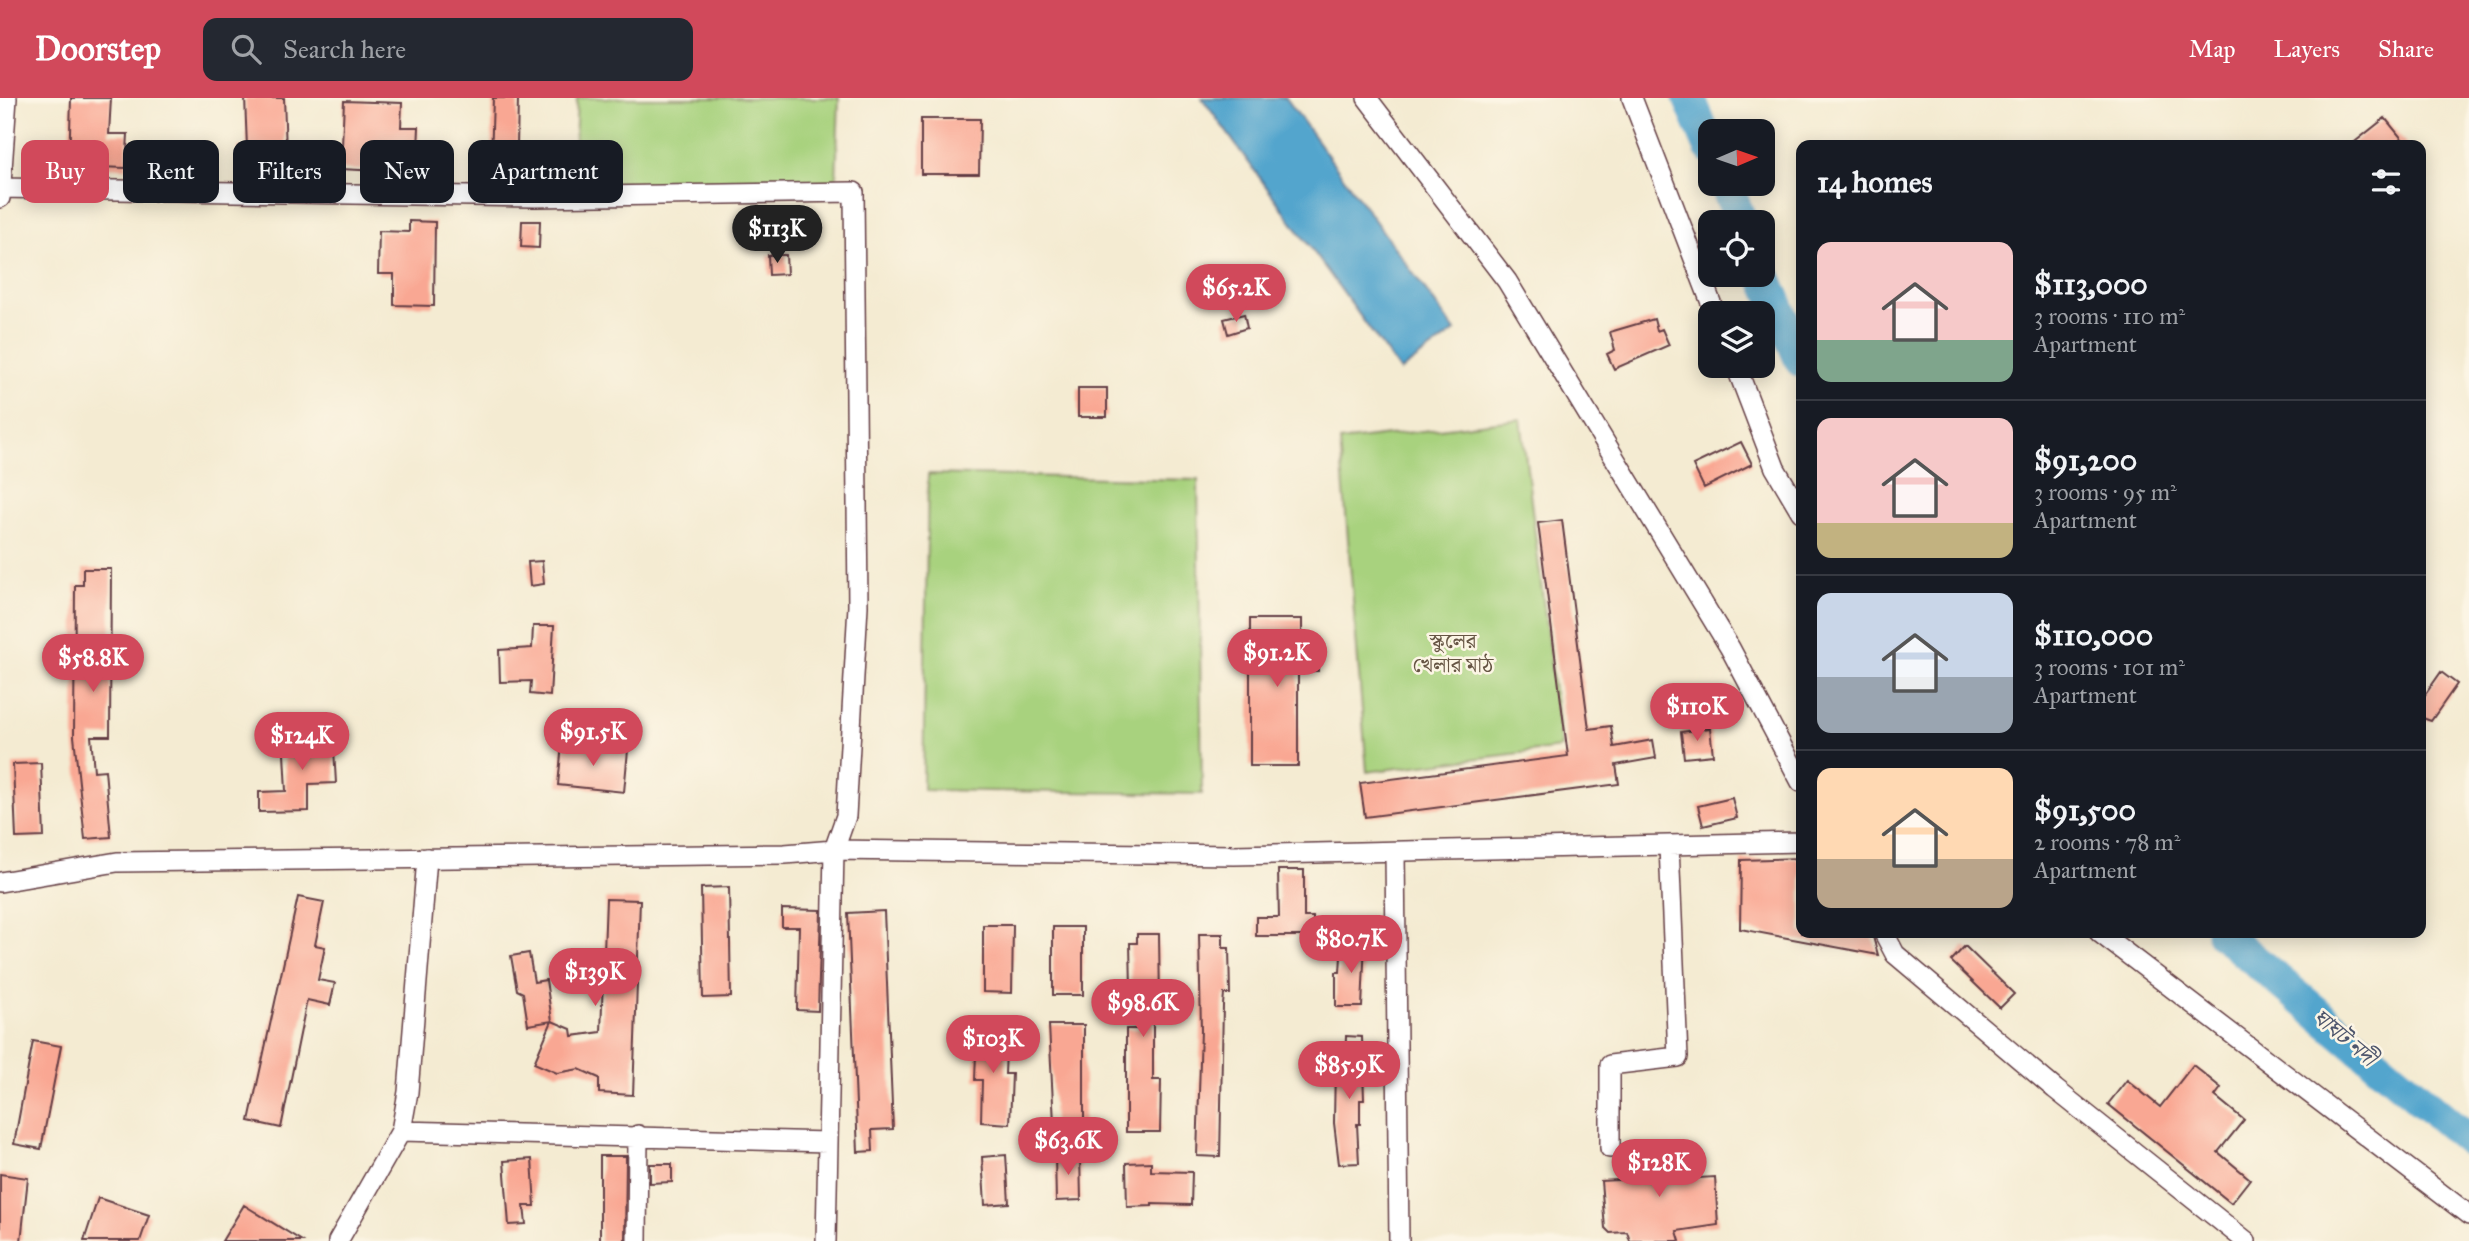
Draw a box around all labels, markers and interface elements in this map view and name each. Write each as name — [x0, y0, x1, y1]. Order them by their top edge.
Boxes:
search box — [203, 18, 693, 81]
text: Doorstep — [35, 29, 161, 69]
icon: search — [227, 30, 265, 68]
text: Search here — [283, 33, 406, 65]
text: Map — [2189, 34, 2236, 64]
text: Layers — [2274, 34, 2340, 64]
text: Share — [2378, 34, 2434, 64]
north arrow — [1698, 119, 1774, 196]
map controls — [1698, 119, 1775, 378]
chip: Buy — [21, 140, 109, 203]
chip: Rent — [123, 140, 219, 203]
chip: Filters — [233, 140, 346, 203]
chip: New — [360, 140, 454, 203]
chip: Apartment — [468, 140, 623, 203]
icon: filters — [2367, 163, 2405, 201]
text: 14 homes — [1817, 164, 1932, 200]
pin: $113K — [728, 206, 826, 265]
button: locate — [1698, 210, 1775, 287]
text: $113K — [748, 214, 806, 242]
pin: $65.2K — [1179, 264, 1293, 324]
text: $113,000 — [2034, 266, 2148, 302]
icon: home — [1873, 270, 1957, 354]
text: $65.2K — [1202, 273, 1270, 301]
button: layers — [1698, 301, 1775, 378]
text: 3 rooms · 110 m² — [2034, 302, 2185, 330]
text: Apartment — [2034, 330, 2137, 358]
text: $91,200 — [2034, 442, 2137, 478]
icon: home — [1873, 446, 1957, 530]
text: 3 rooms · 95 m² — [2034, 478, 2177, 506]
text: Apartment — [2034, 506, 2137, 534]
text: $110,000 — [2034, 617, 2153, 653]
icon: home — [1873, 621, 1957, 705]
park label: স্কুলের খেলার মাঠ — [1412, 628, 1495, 678]
pin: $91.2K — [1220, 630, 1334, 689]
pin: $58.8K — [36, 634, 150, 694]
text: $91.2K — [1243, 638, 1311, 666]
text: $58.8K — [58, 643, 128, 671]
text: 3 rooms · 101 m² — [2034, 653, 2185, 681]
text: Apartment — [2034, 681, 2137, 709]
pin: $110K — [1648, 684, 1746, 743]
text: $110K — [1666, 692, 1728, 720]
pin: $91.5K — [536, 708, 650, 768]
pin: $124K — [253, 712, 351, 772]
text: $91.5K — [560, 717, 626, 745]
text: $124K — [270, 721, 334, 749]
text: $91,500 — [2034, 792, 2136, 828]
icon: home — [1873, 796, 1957, 880]
text: 2 rooms · 78 m² — [2034, 828, 2180, 856]
text: Apartment — [2034, 856, 2137, 884]
pin: $80.7K — [1294, 916, 1408, 975]
text: $80.7K — [1315, 924, 1387, 952]
pin: $139K — [546, 948, 644, 1008]
text: $139K — [565, 957, 625, 985]
pin: $98.6K — [1086, 979, 1200, 1039]
text: $98.6K — [1107, 988, 1179, 1016]
water label: ঘাঘট নদী — [2308, 1003, 2384, 1073]
pin: $103K — [944, 1016, 1042, 1075]
text: $103K — [962, 1024, 1024, 1052]
pin: $85.9K — [1292, 1042, 1406, 1101]
text: $85.9K — [1314, 1050, 1384, 1078]
pin: $63.6K — [1011, 1118, 1125, 1177]
text: $63.6K — [1034, 1126, 1102, 1154]
pin: $128K — [1610, 1140, 1708, 1199]
text: $128K — [1628, 1148, 1690, 1176]

